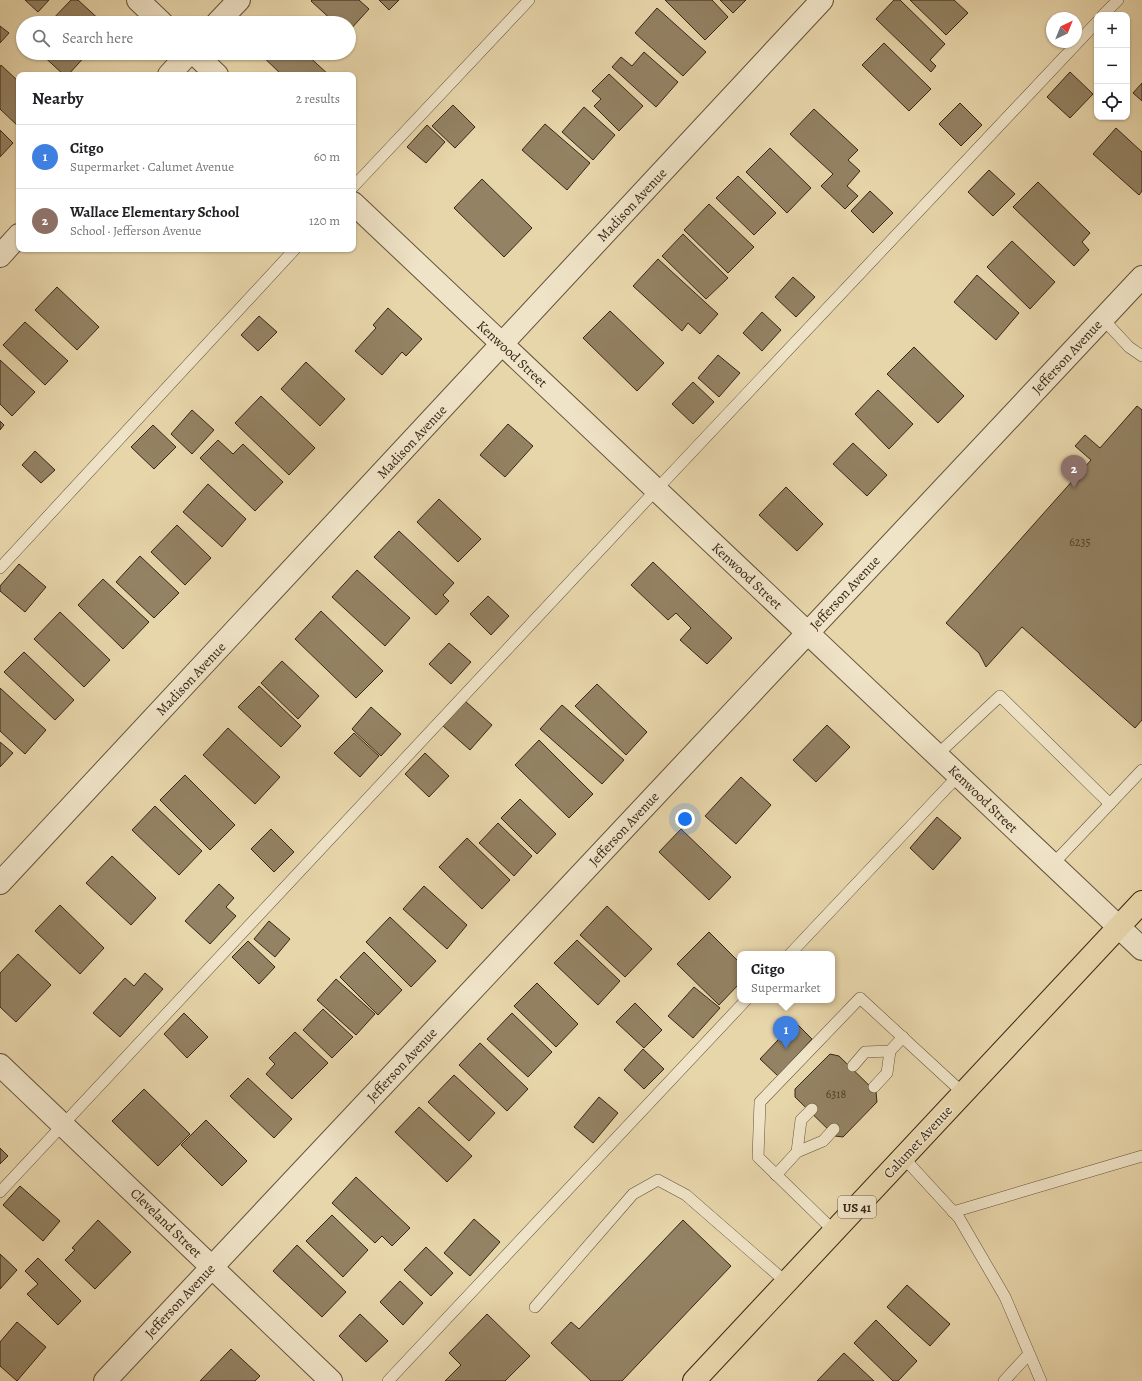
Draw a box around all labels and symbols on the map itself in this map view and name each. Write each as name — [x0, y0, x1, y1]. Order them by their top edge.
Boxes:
north arrow — [1046, 12, 1082, 48]
street label: Madison Avenue — [593, 164, 671, 246]
street label: Kenwood Street — [472, 316, 552, 392]
street label: Jefferson Avenue — [1028, 316, 1106, 398]
street label: Madison Avenue — [373, 401, 451, 483]
pin: 2 — [1061, 455, 1087, 488]
house number: 6235 — [1069, 534, 1091, 550]
street label: Kenwood Street — [707, 538, 787, 614]
street label: Jefferson Avenue — [806, 552, 884, 634]
street label: Madison Avenue — [152, 638, 230, 720]
street label: Kenwood Street — [944, 761, 1022, 837]
street label: Jefferson Avenue — [585, 788, 663, 870]
your location — [675, 809, 695, 829]
pin: 1 — [773, 1016, 799, 1049]
street label: Jefferson Avenue — [363, 1024, 441, 1106]
house number: 6318 — [826, 1086, 846, 1102]
street label: Calumet Avenue — [879, 1101, 957, 1183]
street label: Cleveland Street — [126, 1184, 206, 1262]
road number: US 41 — [838, 1196, 876, 1218]
street label: Jefferson Avenue — [141, 1260, 219, 1342]

